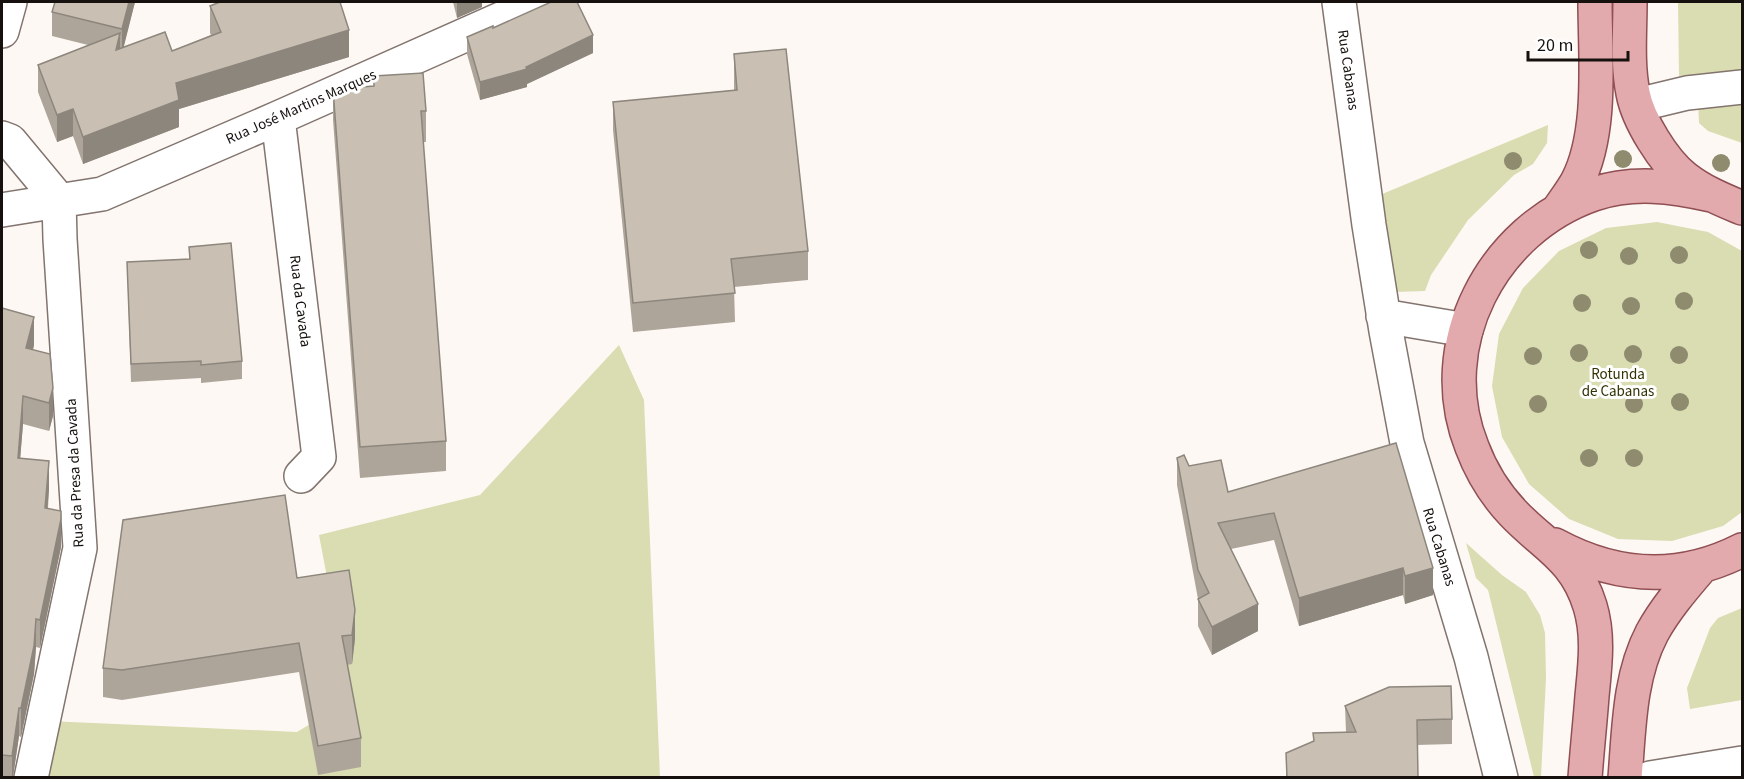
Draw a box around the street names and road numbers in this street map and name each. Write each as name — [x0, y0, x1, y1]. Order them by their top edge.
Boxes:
street label: Rua Cabanas — [1332, 28, 1364, 112]
street label: Rua José Martins Marques — [222, 64, 380, 150]
street label: Rua da Cavada — [284, 254, 316, 348]
street label: Rua da Presa da Cavada — [61, 398, 89, 548]
street label: Rua Cabanas — [1417, 505, 1461, 589]

